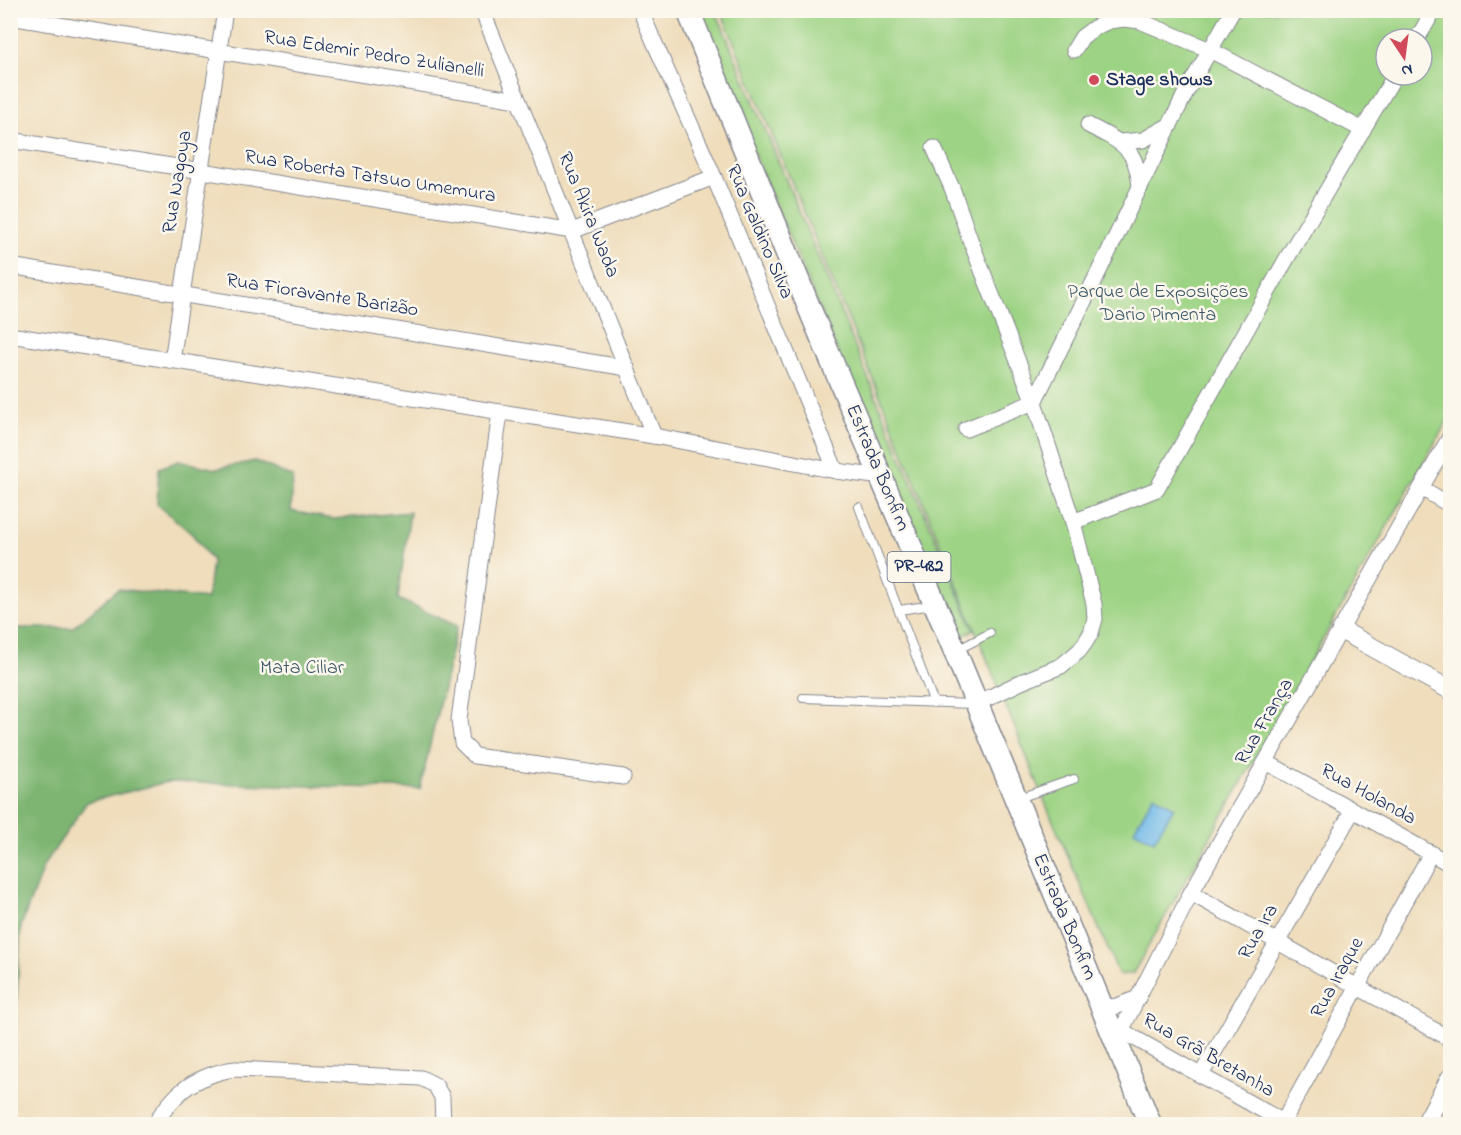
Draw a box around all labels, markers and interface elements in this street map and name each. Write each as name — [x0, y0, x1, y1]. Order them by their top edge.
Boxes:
street label: Rua Edemir Pedro Zulianelli — [262, 23, 486, 87]
north arrow — [1374, 27, 1434, 87]
text: N — [1399, 57, 1415, 83]
place label: Stage shows — [1106, 66, 1213, 96]
marker: Stage shows — [1087, 73, 1101, 87]
street label: Rua Nagoya — [156, 128, 201, 236]
street label: Rua Roberta Tatsuo Umemura — [242, 143, 498, 211]
street label: Rua Akira Wada — [550, 148, 626, 282]
street label: Rua Galdino Silva — [718, 160, 800, 304]
street label: Rua Fioravante Barizão — [224, 266, 420, 326]
park label: Parque de Exposições Dario Pimenta — [1068, 278, 1248, 330]
street label: Estrada Bonfim — [837, 400, 917, 536]
road number: PR-482 — [888, 552, 950, 582]
park label: Mata Ciliar — [260, 654, 345, 683]
street label: Rua França — [1228, 673, 1302, 771]
street label: Rua Holanda — [1315, 757, 1421, 833]
street label: Estrada Bonfim — [1024, 849, 1104, 985]
street label: Rua Ira — [1231, 899, 1287, 965]
street label: Rua Iraque — [1304, 932, 1372, 1024]
street label: Rua Grã Bretanha — [1136, 1006, 1280, 1106]

